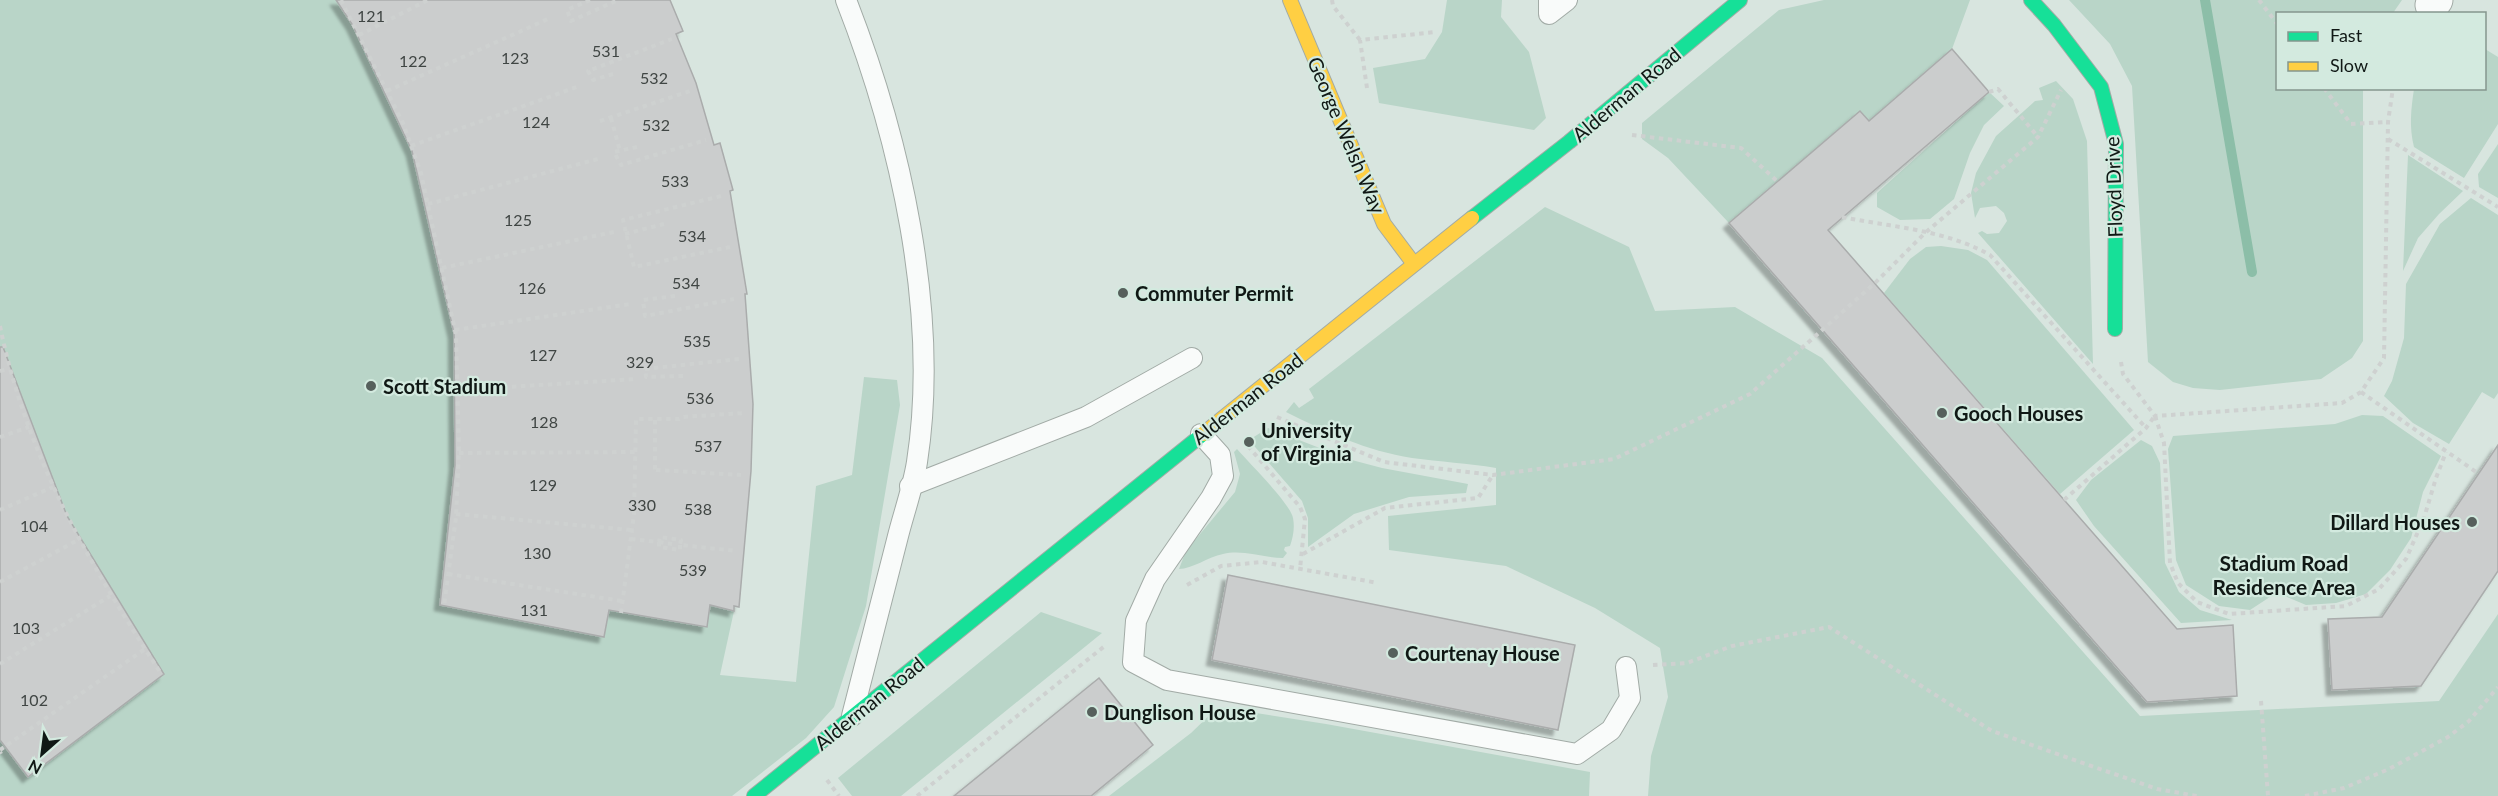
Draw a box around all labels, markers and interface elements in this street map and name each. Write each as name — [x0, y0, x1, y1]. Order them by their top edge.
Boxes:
house number: 121 — [357, 6, 385, 25]
legend — [2276, 12, 2486, 90]
text: Fast — [2330, 24, 2363, 46]
house number: 531 — [592, 41, 620, 60]
street label: Alderman Road — [1567, 42, 1685, 146]
house number: 123 — [501, 48, 529, 67]
house number: 122 — [399, 51, 427, 70]
street label: George Welsh Way — [1303, 53, 1391, 218]
text: Slow — [2330, 54, 2368, 76]
house number: 532 — [640, 68, 668, 87]
house number: 124 — [522, 112, 550, 131]
house number: 532 — [642, 115, 670, 134]
street label: Floyd Drive — [2099, 136, 2127, 238]
house number: 533 — [661, 171, 689, 190]
house number: 125 — [504, 210, 532, 229]
house number: 534 — [678, 226, 706, 245]
house number: 534 — [672, 273, 700, 292]
house number: 126 — [518, 278, 546, 297]
place label: Commuter Permit — [1135, 281, 1294, 305]
marker: Commuter Permit — [1116, 286, 1130, 300]
house number: 535 — [683, 331, 711, 350]
house number: 127 — [529, 345, 557, 364]
street label: Alderman Road — [1187, 347, 1307, 449]
house number: 329 — [626, 352, 654, 371]
place label: Scott Stadium — [383, 374, 506, 398]
marker: Scott Stadium — [364, 379, 378, 393]
house number: 536 — [686, 388, 714, 407]
place label: Gooch Houses — [1954, 401, 2084, 425]
marker: Gooch Houses — [1935, 406, 1949, 420]
house number: 128 — [530, 412, 558, 431]
place label: University of Virginia — [1261, 418, 1353, 465]
marker: University of Virginia — [1242, 435, 1256, 449]
house number: 537 — [694, 436, 722, 455]
house number: 129 — [529, 475, 557, 494]
house number: 330 — [628, 495, 656, 514]
house number: 538 — [684, 499, 712, 518]
place label: Dillard Houses — [2330, 510, 2460, 534]
marker: Dillard Houses — [2465, 515, 2479, 529]
house number: 104 — [20, 516, 48, 535]
house number: 130 — [523, 543, 551, 562]
district label: Stadium Road Residence Area — [2212, 550, 2356, 599]
house number: 539 — [679, 560, 707, 579]
house number: 131 — [520, 600, 548, 619]
house number: 103 — [12, 618, 40, 637]
place label: Courtenay House — [1405, 641, 1560, 665]
marker: Courtenay House — [1386, 646, 1400, 660]
street label: Alderman Road — [809, 651, 929, 755]
house number: 102 — [20, 690, 48, 709]
place label: Dunglison House — [1104, 700, 1256, 724]
marker: Dunglison House — [1085, 705, 1099, 719]
north arrow — [12, 724, 72, 784]
text: N — [25, 756, 45, 779]

